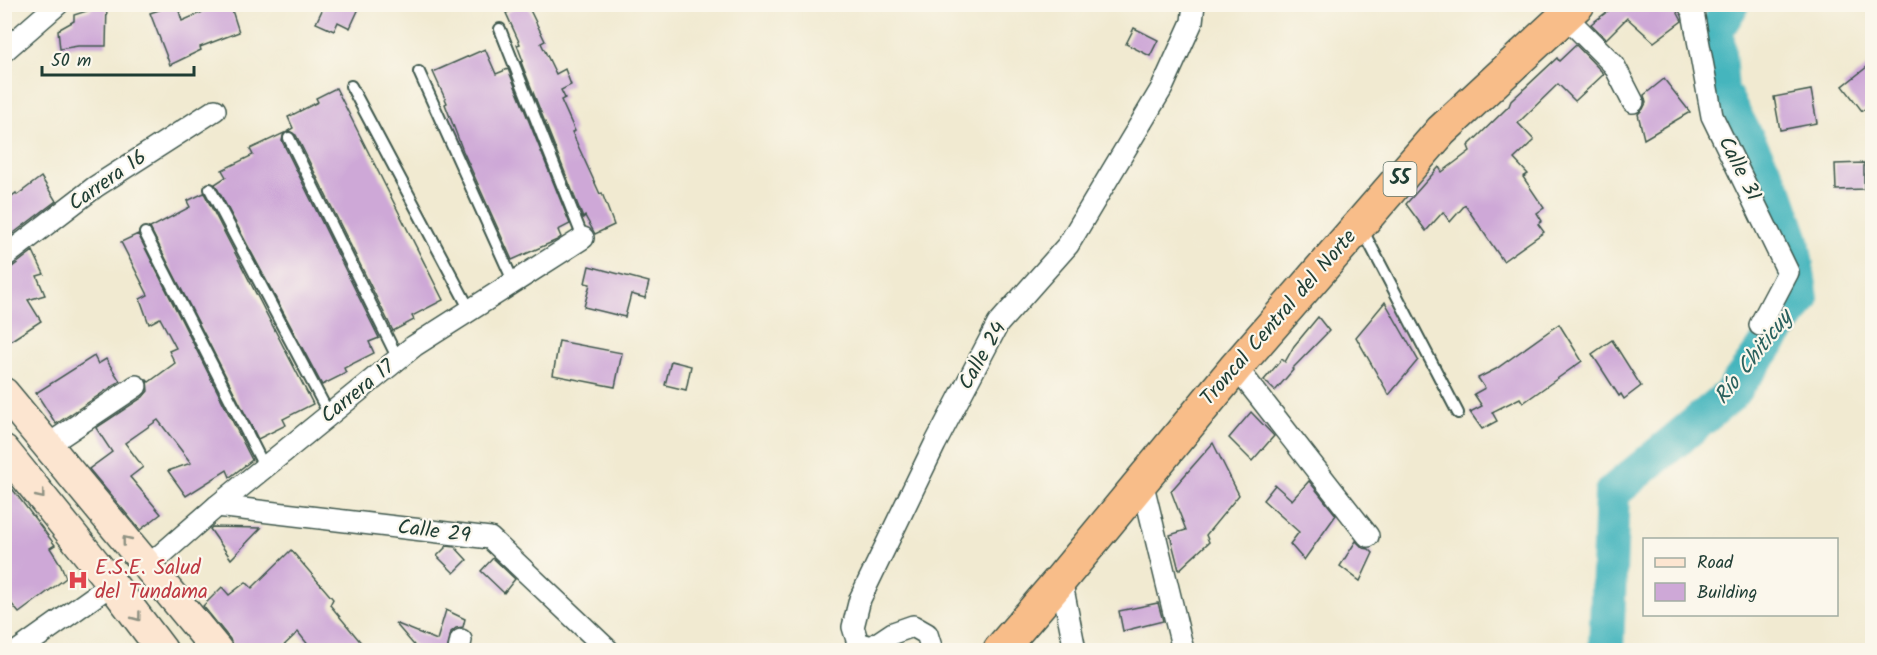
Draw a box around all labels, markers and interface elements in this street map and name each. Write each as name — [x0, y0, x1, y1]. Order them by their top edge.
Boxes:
scale bar — [42, 39, 194, 77]
text: 50 m — [51, 47, 91, 76]
street label: Calle 31 — [1709, 131, 1769, 207]
street label: Carrera 16 — [62, 142, 154, 220]
road number: 55 — [1384, 162, 1416, 196]
street label: Troncal Central del Norte — [1193, 222, 1366, 414]
water label: Río Chiticuy — [1706, 300, 1804, 413]
street label: Calle 24 — [950, 316, 1016, 396]
street label: Carrera 17 — [314, 351, 403, 432]
one-way arrow — [34, 488, 45, 499]
street label: Calle 29 — [396, 511, 472, 553]
one-way arrow — [122, 536, 133, 547]
legend — [1643, 538, 1838, 616]
text: Road — [1697, 549, 1734, 578]
place label: E.S.E. Salud del Tundama — [95, 552, 208, 609]
hospital icon: E.S.E. Salud del Tundama — [66, 568, 90, 592]
text: Building — [1697, 579, 1757, 608]
one-way arrow — [130, 611, 141, 622]

